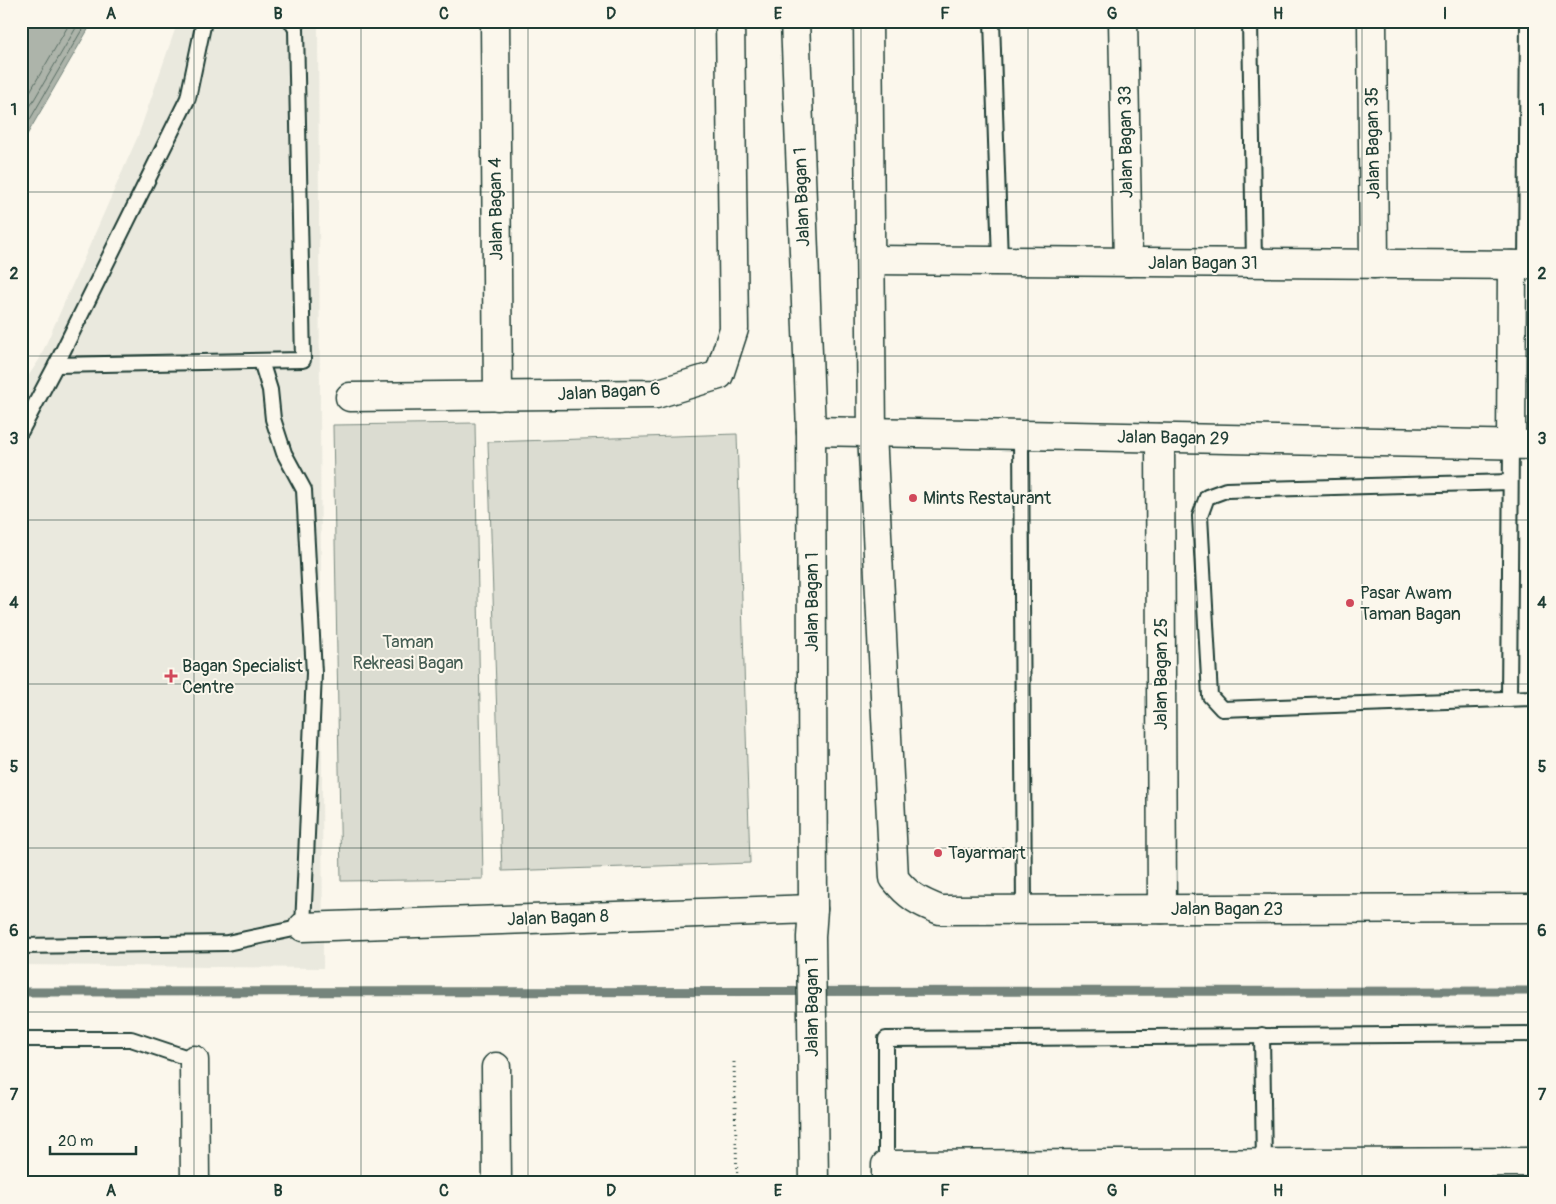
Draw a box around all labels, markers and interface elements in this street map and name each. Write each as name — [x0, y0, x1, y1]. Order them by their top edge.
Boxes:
text: A — [106, 4, 117, 24]
text: B — [273, 4, 283, 24]
text: C — [439, 4, 449, 24]
text: D — [606, 4, 616, 24]
text: E — [774, 4, 783, 24]
text: F — [940, 4, 950, 24]
text: G — [1107, 4, 1118, 24]
text: H — [1273, 4, 1283, 24]
text: I — [1443, 4, 1447, 24]
street label: Jalan Bagan 33 — [1114, 85, 1138, 199]
street label: Jalan Bagan 35 — [1361, 87, 1385, 199]
text: 1 — [11, 100, 17, 120]
text: 1 — [1539, 100, 1545, 120]
street label: Jalan Bagan 1 — [789, 147, 815, 247]
street label: Jalan Bagan 4 — [484, 157, 508, 261]
street label: Jalan Bagan 31 — [1148, 252, 1258, 275]
text: 2 — [10, 264, 19, 284]
text: 2 — [1538, 264, 1547, 284]
street label: Jalan Bagan 6 — [557, 378, 661, 406]
street label: Jalan Bagan 29 — [1117, 426, 1229, 450]
text: 3 — [10, 429, 19, 449]
text: 3 — [1538, 429, 1547, 449]
place label: Mints Restaurant — [923, 487, 1052, 510]
marker: Mints Restaurant — [907, 492, 919, 504]
street label: Jalan Bagan 1 — [801, 552, 824, 652]
place label: Pasar Awam Taman Bagan — [1360, 582, 1461, 626]
text: 4 — [9, 593, 19, 613]
text: 4 — [1537, 593, 1547, 613]
marker: Pasar Awam Taman Bagan — [1344, 597, 1356, 609]
street label: Jalan Bagan 25 — [1150, 618, 1173, 730]
park label: Taman Rekreasi Bagan — [353, 631, 463, 675]
place label: Bagan Specialist Centre — [182, 655, 304, 699]
marker: Bagan Specialist Centre — [164, 669, 178, 683]
text: 5 — [10, 757, 19, 777]
text: 5 — [1538, 757, 1547, 777]
place label: Tayarmart — [948, 842, 1027, 865]
marker: Tayarmart — [932, 847, 944, 859]
street label: Jalan Bagan 23 — [1171, 898, 1283, 921]
street label: Jalan Bagan 8 — [507, 905, 609, 931]
text: 6 — [9, 921, 19, 941]
text: 6 — [1537, 921, 1547, 941]
street label: Jalan Bagan 1 — [801, 957, 824, 1057]
text: 7 — [10, 1085, 19, 1105]
text: 7 — [1538, 1085, 1547, 1105]
scale bar — [50, 1124, 136, 1156]
text: 20 m — [58, 1132, 93, 1151]
text: A — [106, 1181, 117, 1201]
text: B — [273, 1181, 283, 1201]
text: C — [439, 1181, 449, 1201]
text: D — [606, 1181, 616, 1201]
text: E — [774, 1181, 783, 1201]
text: F — [940, 1181, 950, 1201]
text: G — [1107, 1181, 1118, 1201]
text: H — [1273, 1181, 1283, 1201]
text: I — [1443, 1181, 1447, 1201]

